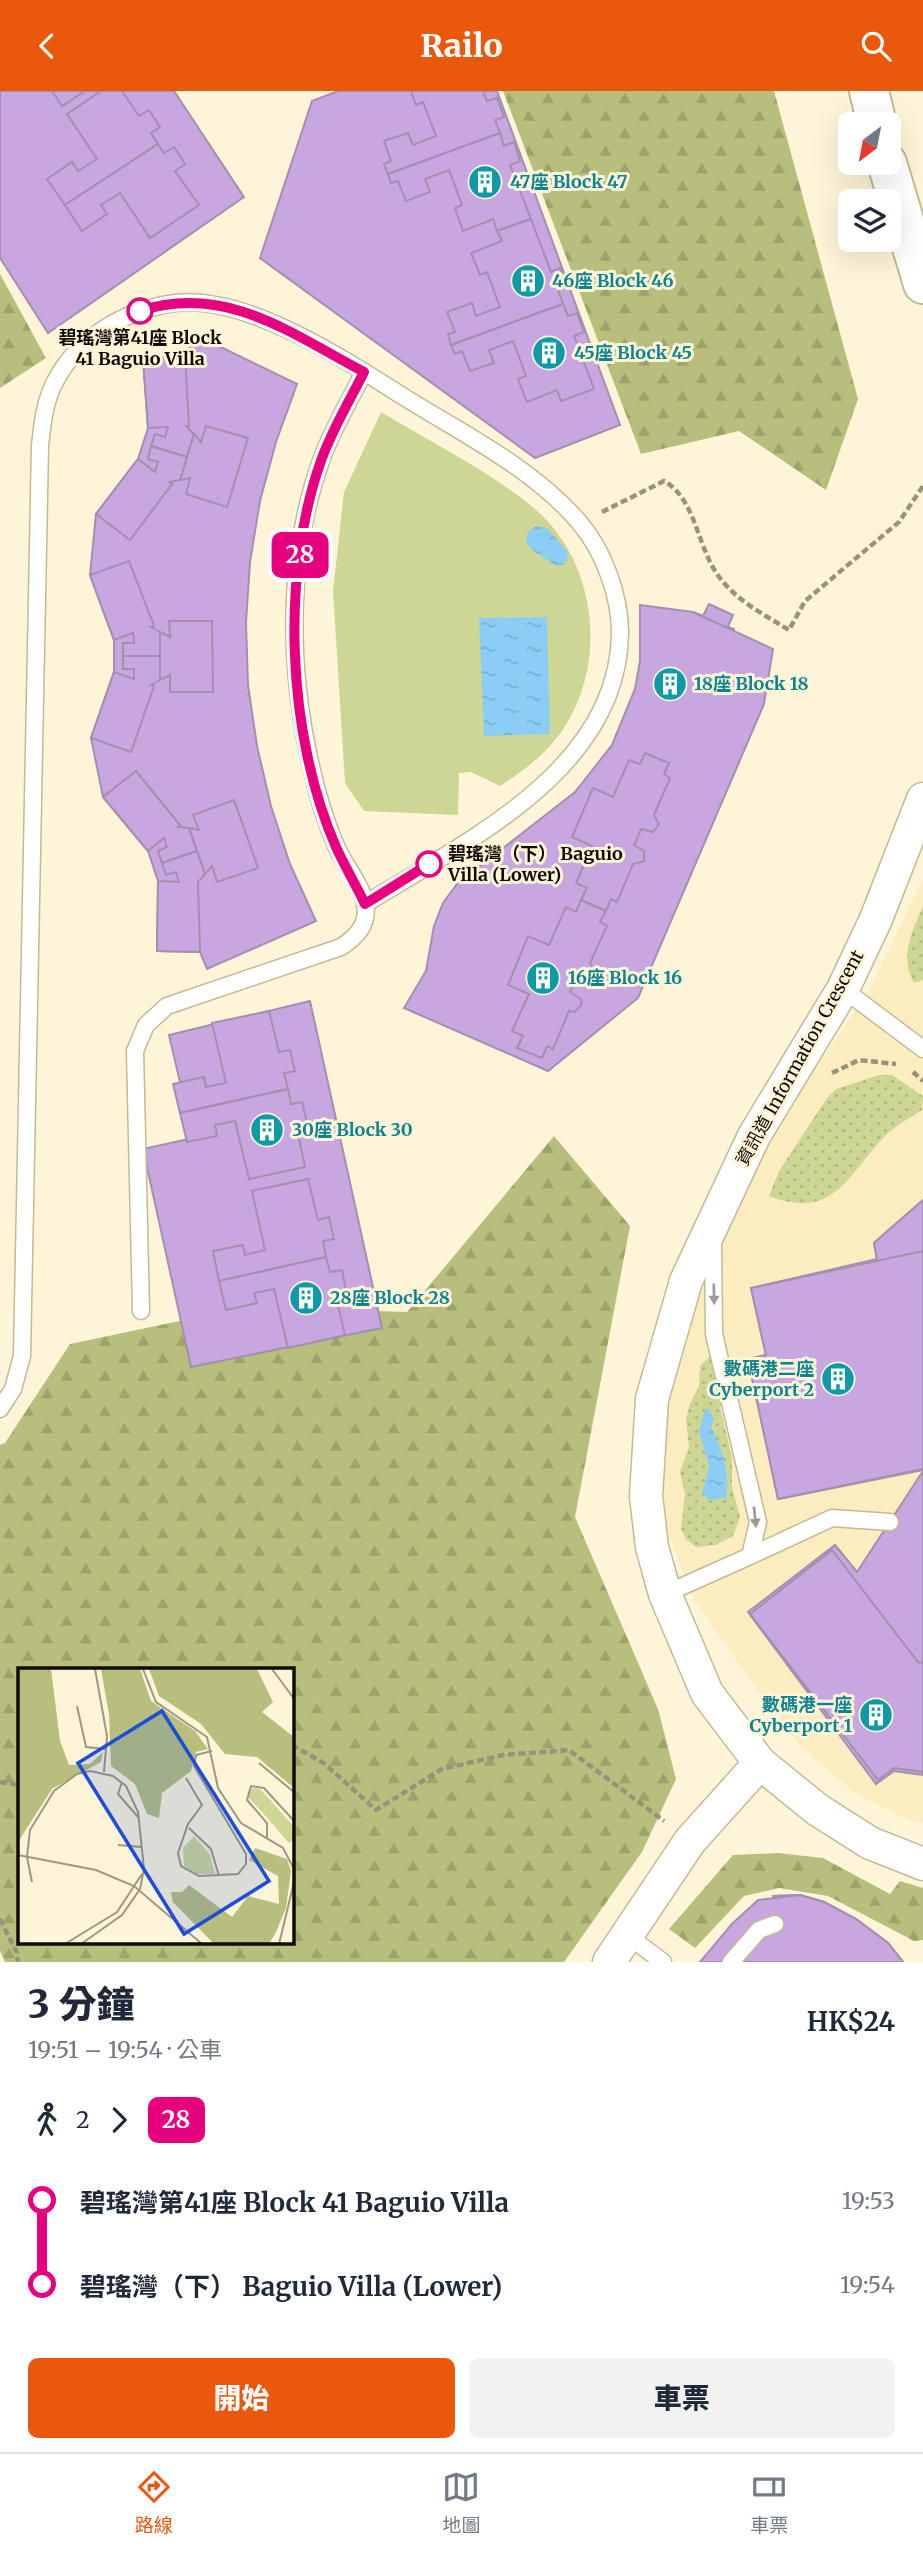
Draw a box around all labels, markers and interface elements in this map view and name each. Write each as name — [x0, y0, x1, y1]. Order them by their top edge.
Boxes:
text: Railo — [420, 26, 503, 66]
icon: back — [28, 27, 66, 65]
icon: search — [857, 27, 895, 65]
north arrow — [838, 112, 901, 175]
map controls — [838, 112, 901, 252]
building icon: 47座 Block 47 — [466, 163, 504, 201]
place label: 47座 Block 47 — [510, 170, 628, 193]
button: layers — [838, 189, 901, 252]
building icon: 46座 Block 46 — [509, 262, 547, 300]
place label: 46座 Block 46 — [552, 269, 674, 292]
marker: 碧瑤灣第41座 Block 41 Baguio Villa — [127, 298, 153, 324]
place label: 碧瑤灣第41座 Block 41 Baguio Villa — [58, 326, 222, 370]
building icon: 45座 Block 45 — [530, 334, 568, 372]
place label: 45座 Block 45 — [574, 341, 692, 364]
line badge: 28 — [268, 532, 332, 578]
text: 28 — [286, 539, 314, 570]
building icon: 18座 Block 18 — [651, 665, 689, 703]
place label: 18座 Block 18 — [694, 672, 809, 695]
place label: 碧瑤灣（下） Baguio Villa (Lower) — [447, 842, 623, 886]
marker: 碧瑤灣（下） Baguio Villa (Lower) — [416, 851, 442, 877]
street label: 資訊道 Information Crescent — [731, 946, 869, 1170]
building icon: 16座 Block 16 — [524, 959, 562, 997]
place label: 16座 Block 16 — [568, 966, 682, 989]
building icon: 30座 Block 30 — [248, 1111, 286, 1149]
place label: 30座 Block 30 — [292, 1118, 413, 1141]
building icon: 28座 Block 28 — [287, 1279, 325, 1317]
one-way arrow — [708, 1283, 719, 1305]
place label: 28座 Block 28 — [330, 1286, 450, 1309]
place label: 數碼港二座 Cyberport 2 — [709, 1357, 814, 1401]
building icon: 數碼港二座 Cyberport 2 — [819, 1360, 857, 1398]
one-way arrow — [750, 1506, 761, 1528]
inset map — [18, 1668, 294, 1945]
place label: 數碼港一座 Cyberport 1 — [750, 1693, 852, 1737]
building icon: 數碼港一座 Cyberport 1 — [857, 1696, 895, 1734]
text: 3 分鐘 — [28, 1981, 135, 2028]
text: HK$24 — [807, 2005, 895, 2038]
text: 19:51 – 19:54 · 公車 — [28, 2035, 222, 2064]
icon: walk — [28, 2101, 66, 2139]
icon: forward — [100, 2101, 138, 2139]
text: 28 — [162, 2104, 191, 2135]
text: 2 — [76, 2105, 90, 2134]
text: 碧瑤灣第41座 Block 41 Baguio Villa — [80, 2186, 509, 2219]
text: 19:53 — [842, 2186, 895, 2215]
text: 碧瑤灣（下） Baguio Villa (Lower) — [80, 2270, 502, 2303]
text: 19:54 — [840, 2270, 895, 2299]
button: 開始 — [28, 2358, 455, 2438]
button: 車票 — [469, 2358, 895, 2438]
tab: 路線 — [135, 2468, 173, 2537]
tab: 地圖 — [442, 2468, 480, 2537]
tab: 車票 — [750, 2468, 788, 2537]

